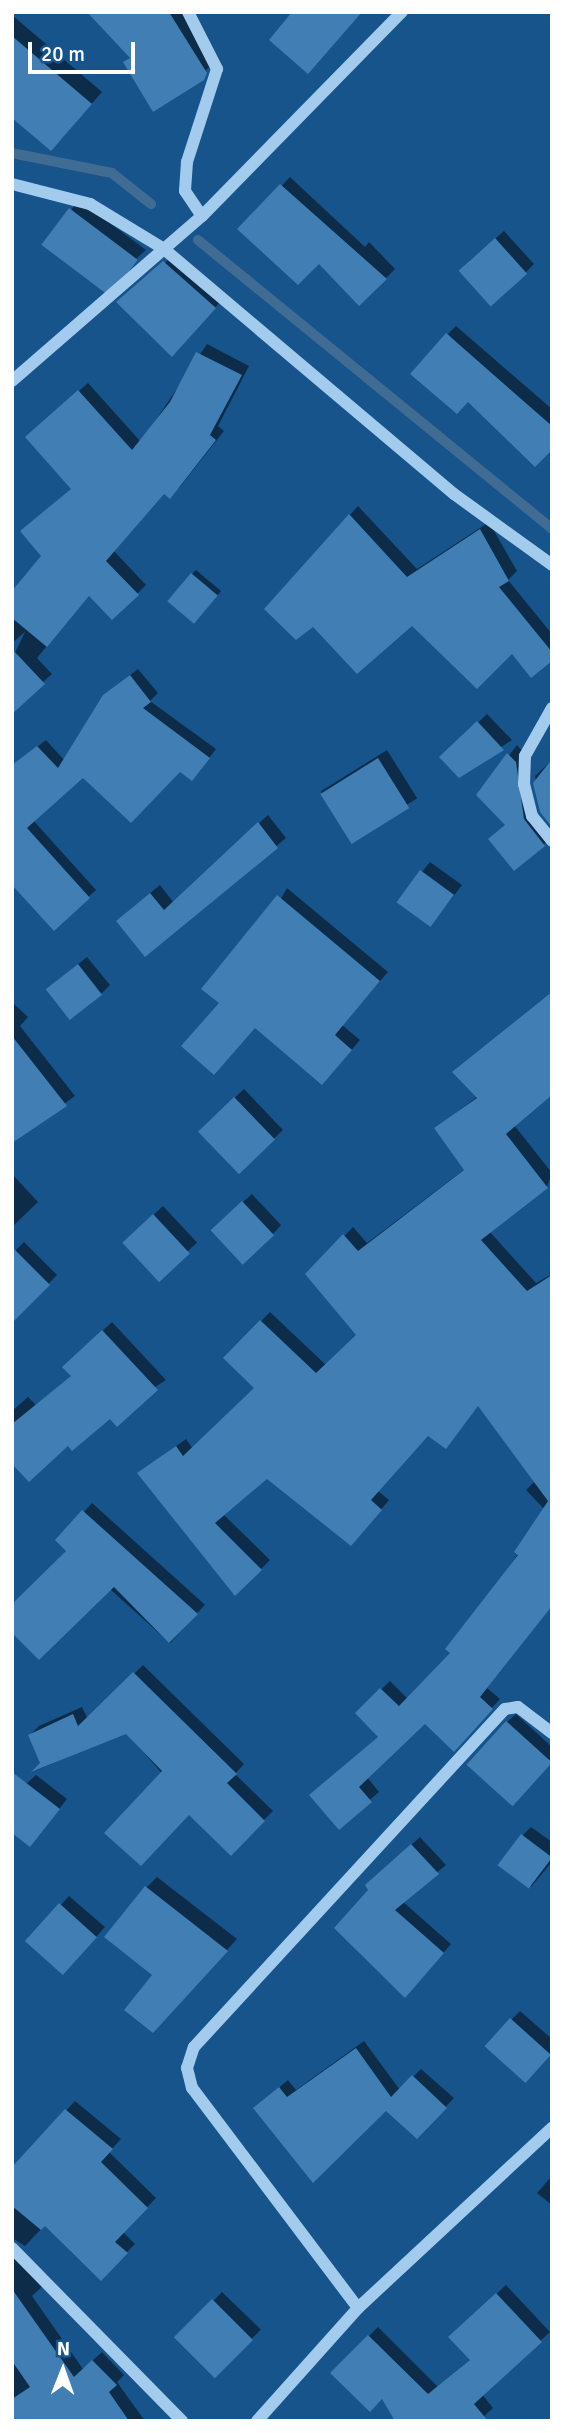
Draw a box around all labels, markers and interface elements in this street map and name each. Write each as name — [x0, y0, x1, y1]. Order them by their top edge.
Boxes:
scale bar — [32, 28, 138, 72]
text: 20 m — [41, 41, 85, 67]
north arrow — [28, 2335, 98, 2405]
text: N — [57, 2337, 70, 2361]

